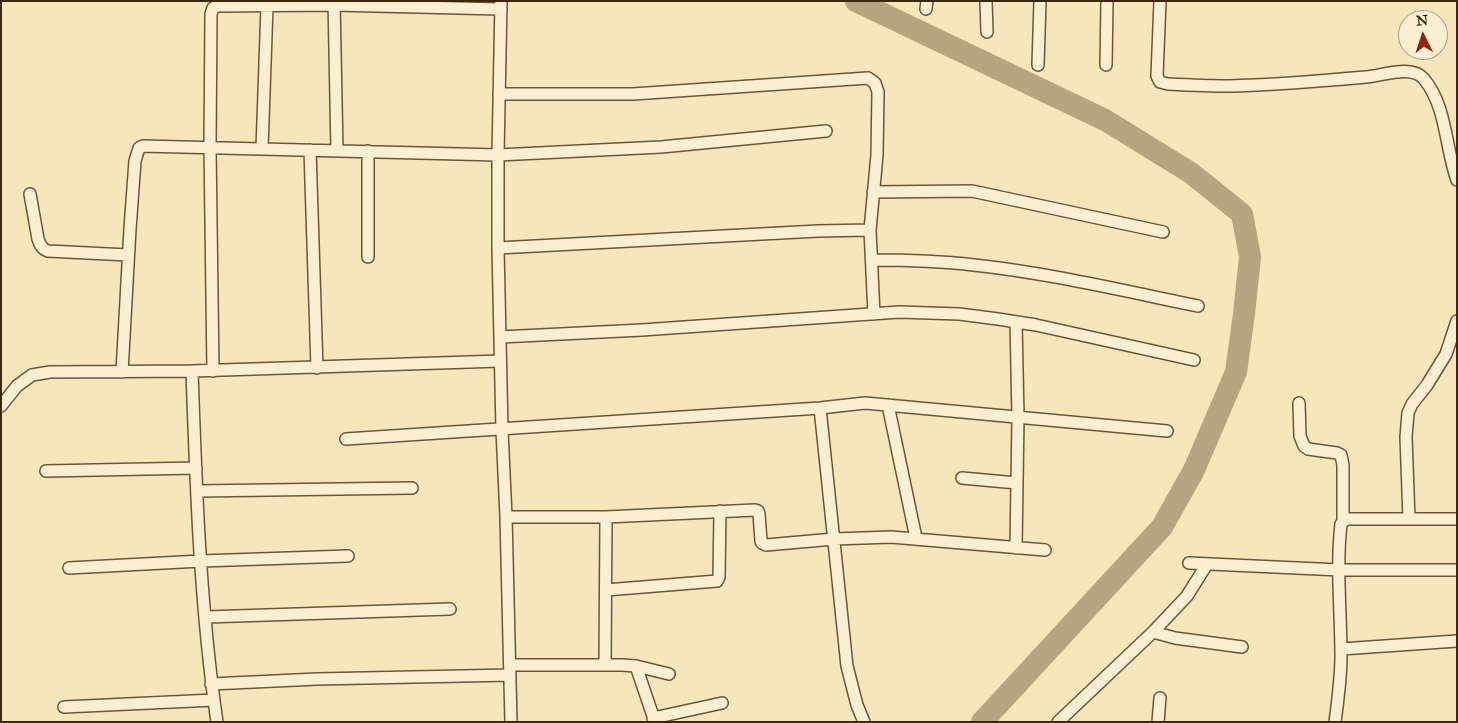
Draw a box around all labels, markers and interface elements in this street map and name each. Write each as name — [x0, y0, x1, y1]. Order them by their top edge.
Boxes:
north arrow — [1398, 10, 1448, 60]
text: N — [1415, 12, 1429, 29]

